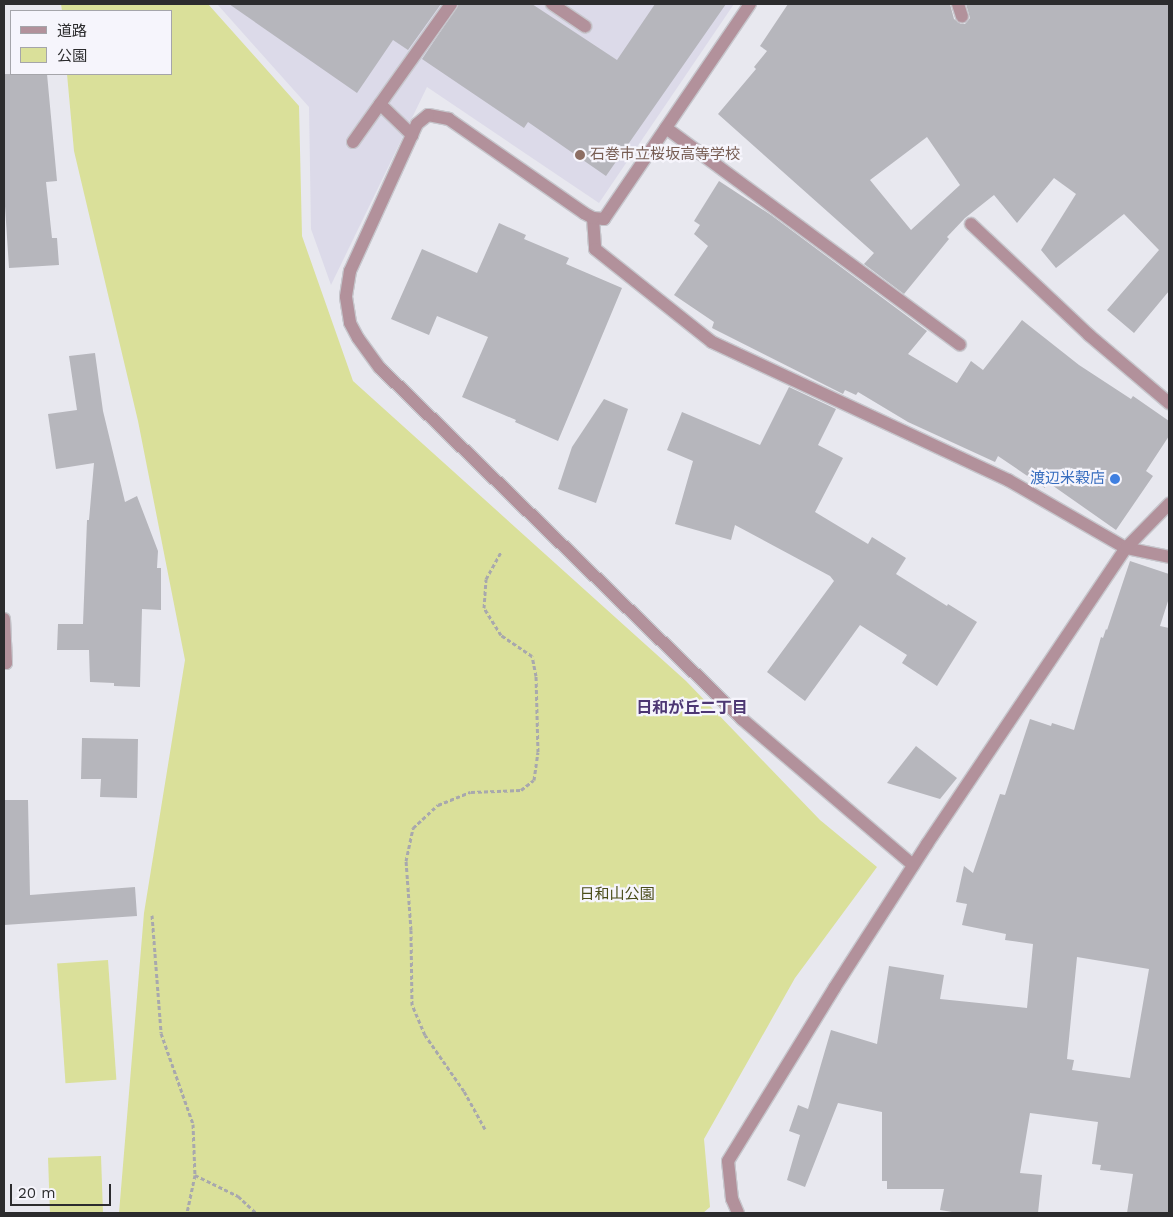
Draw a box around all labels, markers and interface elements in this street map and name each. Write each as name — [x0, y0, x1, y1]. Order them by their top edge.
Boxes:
legend — [10, 10, 172, 75]
text: 道路 — [57, 22, 87, 40]
text: 公園 — [57, 47, 87, 65]
place label: 石巻市立桜坂高等学校 — [590, 146, 740, 164]
marker: 石巻市立桜坂高等学校 — [574, 149, 586, 161]
place label: 渡辺米穀店 — [1030, 470, 1105, 488]
marker: 渡辺米穀店 — [1109, 473, 1121, 485]
district label: 日和が丘二丁目 — [636, 698, 748, 718]
park label: 日和山公園 — [580, 886, 654, 904]
scale bar — [12, 1174, 114, 1206]
text: 20 m — [18, 1184, 56, 1202]

